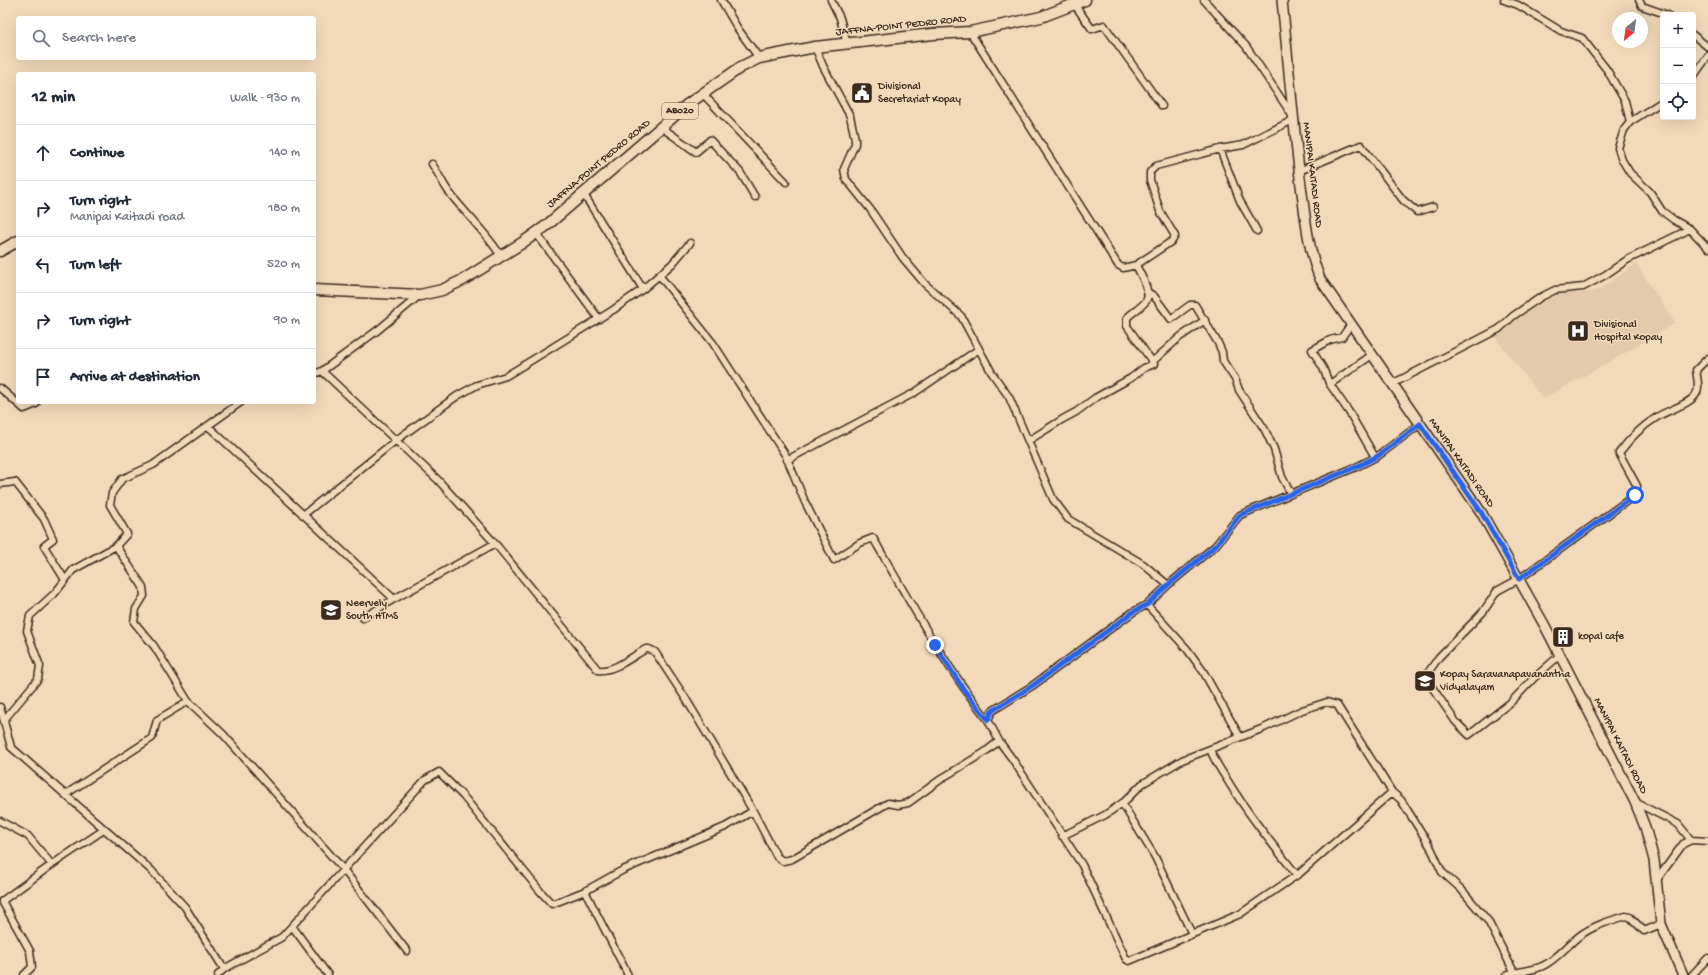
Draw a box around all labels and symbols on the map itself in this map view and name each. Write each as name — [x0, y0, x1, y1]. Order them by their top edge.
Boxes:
north arrow — [1612, 12, 1648, 48]
street label: JAFFNA-POINT PEDRO ROAD — [835, 13, 968, 39]
public building icon: Divisional Secretariat Kopay — [849, 80, 875, 106]
place label: Divisional Secretariat Kopay — [877, 81, 961, 106]
road number: AB020 — [662, 103, 698, 119]
street label: JAFFNA-POINT PEDRO ROAD — [545, 117, 654, 211]
street label: MANIPAI KAITADI ROAD — [1300, 122, 1325, 229]
hospital icon: Divisional Hospital Kopay — [1565, 318, 1591, 344]
place label: Divisional Hospital Kopay — [1593, 319, 1663, 344]
street label: MANIPAI KAITADI ROAD — [1426, 416, 1497, 511]
route start — [1626, 486, 1644, 504]
school or university icon: Neervely South HTMS — [318, 597, 344, 623]
place label: Neervely South HTMS — [346, 598, 399, 623]
building icon: kopal cafe — [1550, 624, 1576, 650]
place label: kopal cafe — [1578, 630, 1624, 643]
route end — [926, 636, 944, 654]
school or university icon: Kopay Saravanapavanantha Vidyalayam — [1412, 668, 1438, 694]
place label: Kopay Saravanapavanantha Vidyalayam — [1439, 669, 1571, 694]
street label: MANIPAI KAITADI ROAD — [1591, 696, 1650, 797]

